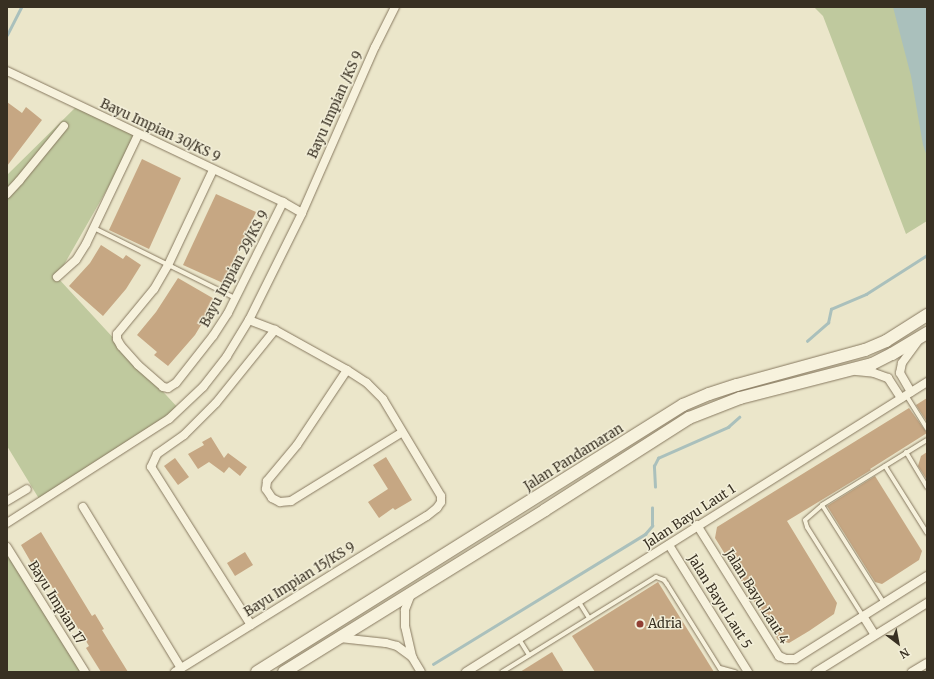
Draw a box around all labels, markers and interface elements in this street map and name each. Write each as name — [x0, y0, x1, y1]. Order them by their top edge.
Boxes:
street label: Bayu Impian /KS 9 — [305, 49, 367, 161]
street label: Bayu Impian 30/KS 9 — [98, 96, 222, 166]
street label: Bayu Impian 29/KS 9 — [198, 208, 272, 330]
street label: Jalan Pandamaran — [522, 421, 626, 495]
street label: Jalan Bayu Laut 1 — [641, 482, 739, 552]
street label: Bayu Impian 15/KS 9 — [242, 540, 358, 620]
street label: Jalan Bayu Laut 4 — [721, 547, 791, 647]
street label: Jalan Bayu Laut 5 — [684, 552, 754, 652]
street label: Bayu Impian 17 — [24, 558, 88, 648]
place label: Adria — [648, 616, 682, 632]
marker: Adria — [635, 619, 645, 629]
north arrow — [878, 623, 918, 663]
text: N — [897, 645, 912, 661]

